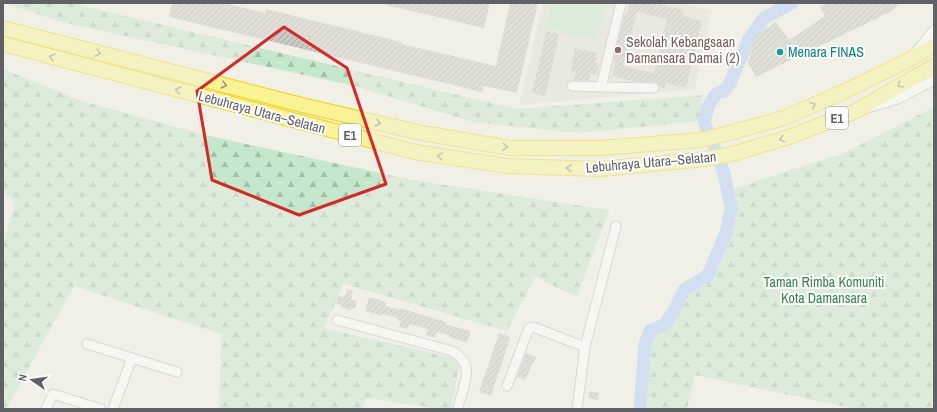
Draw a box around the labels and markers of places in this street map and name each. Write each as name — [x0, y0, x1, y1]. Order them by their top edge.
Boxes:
place label: Sekolah Kebangsaan Damansara Damai (2) — [626, 33, 740, 67]
place label: Menara FINAS — [788, 43, 864, 61]
marker: Sekolah Kebangsaan Damansara Damai (2) — [613, 45, 623, 55]
marker: Menara FINAS — [775, 47, 785, 57]

